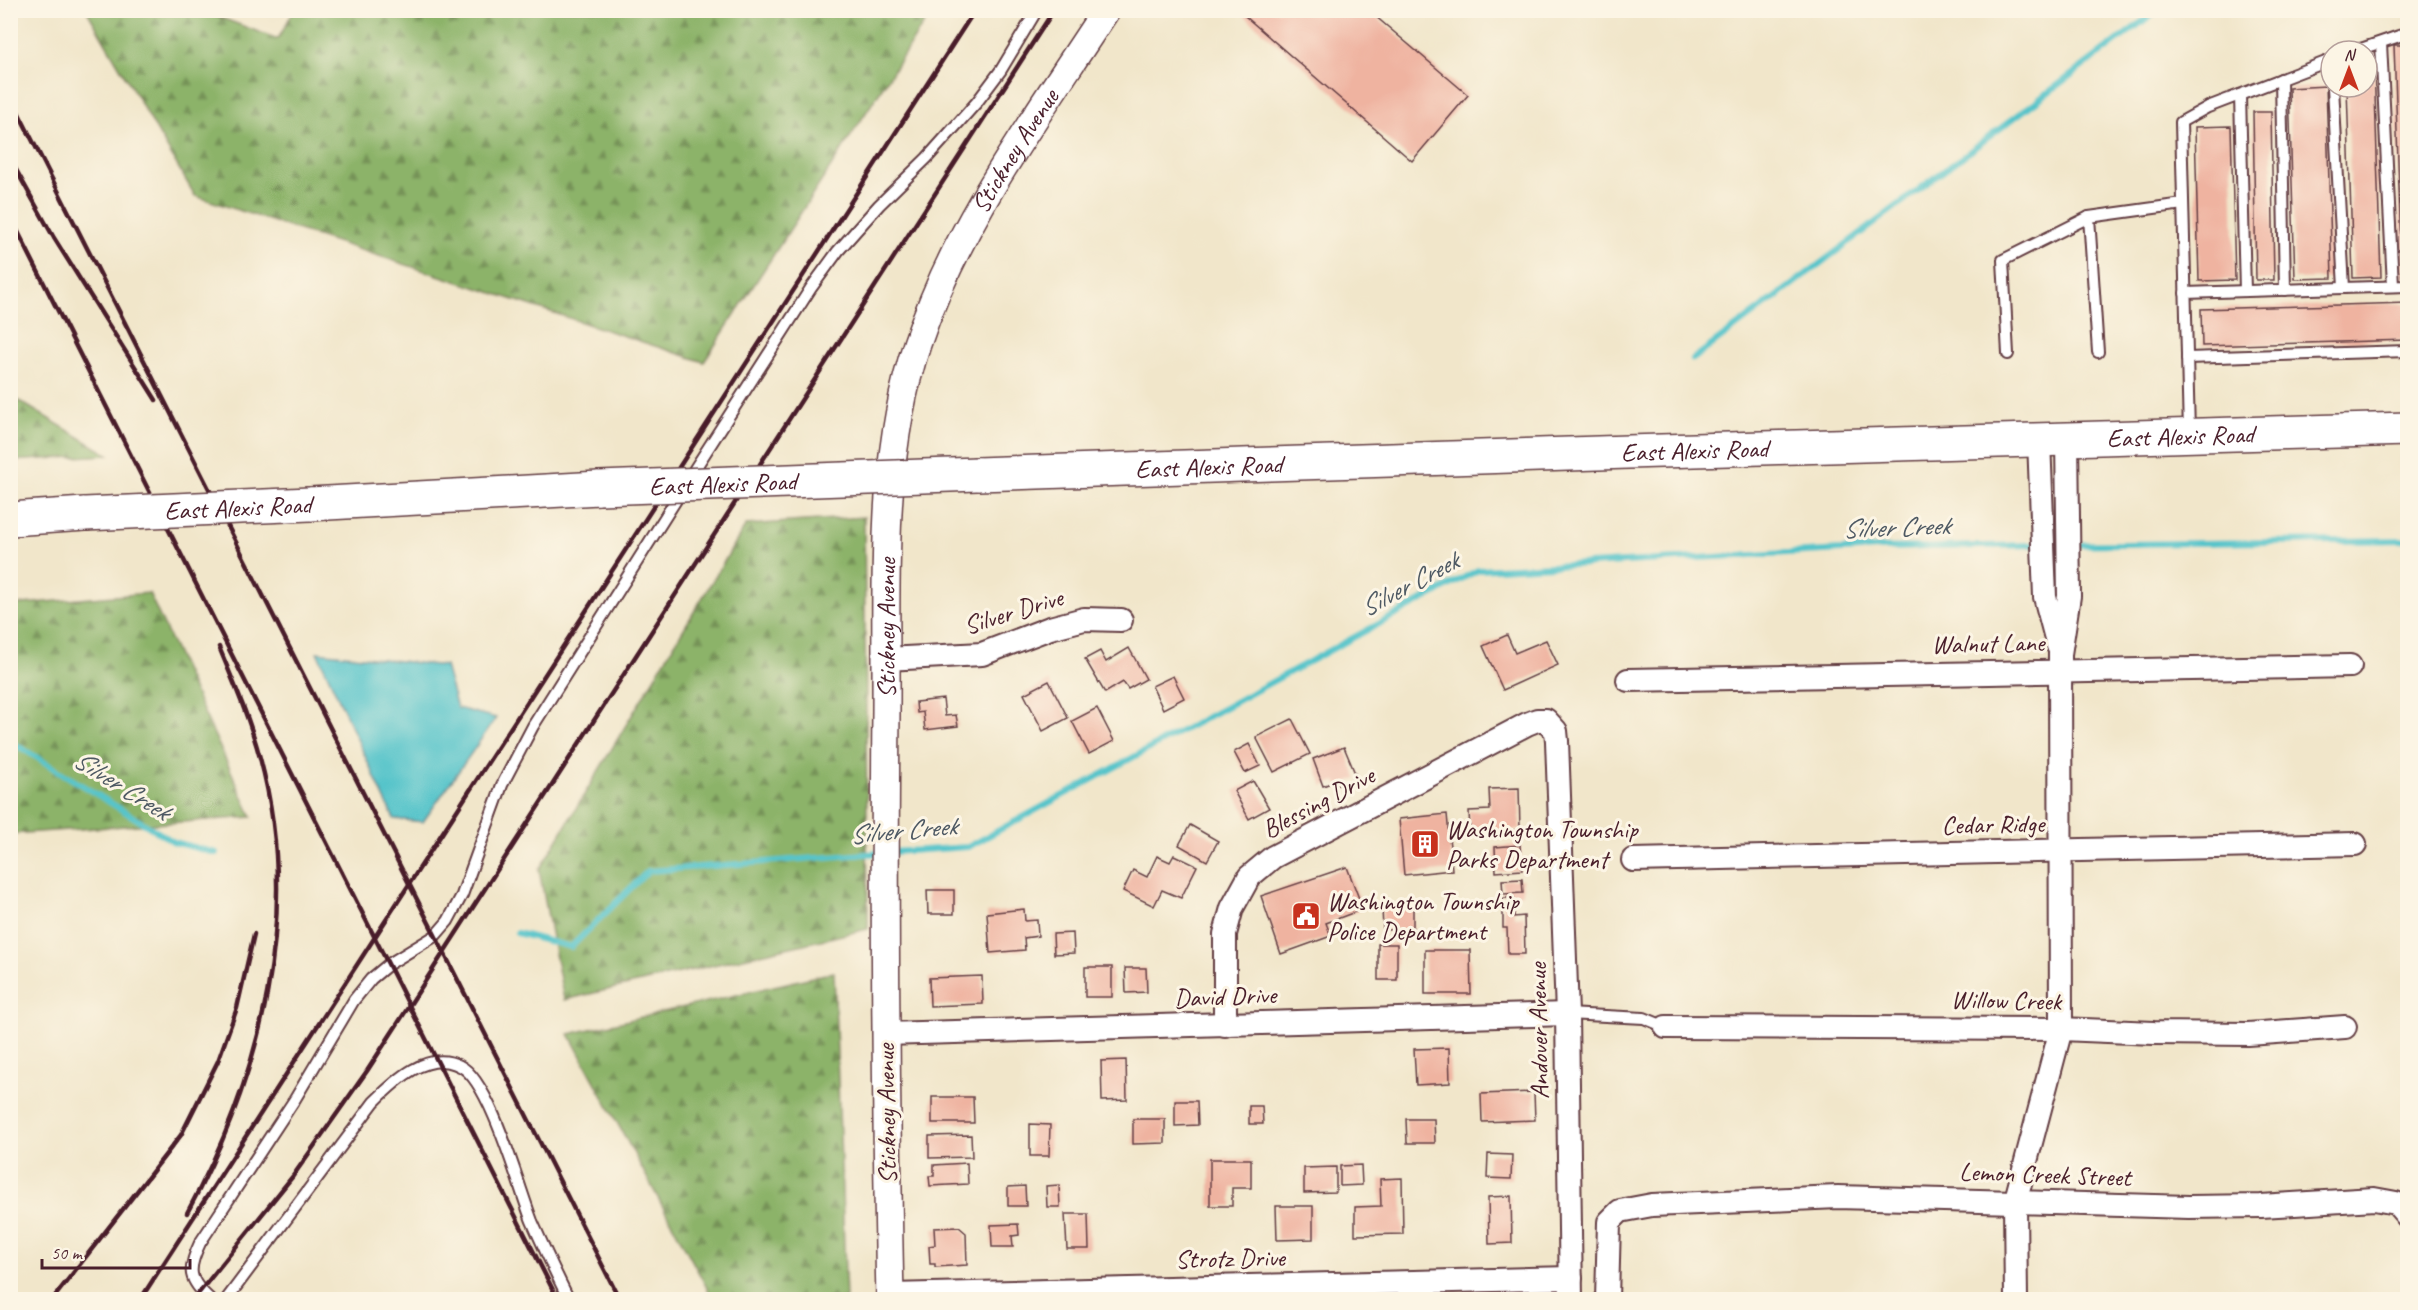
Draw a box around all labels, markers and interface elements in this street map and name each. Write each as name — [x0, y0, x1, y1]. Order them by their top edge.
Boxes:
north arrow — [2319, 39, 2379, 99]
text: N — [2344, 45, 2357, 65]
street label: Stickney Avenue — [964, 81, 1067, 219]
street label: East Alexis Road — [2106, 417, 2258, 455]
street label: East Alexis Road — [1620, 432, 1773, 469]
street label: East Alexis Road — [1135, 448, 1287, 486]
street label: East Alexis Road — [649, 465, 801, 503]
street label: East Alexis Road — [164, 488, 316, 527]
water label: Silver Creek — [1842, 508, 1954, 546]
water label: Silver Creek — [1354, 542, 1468, 624]
street label: Stickney Avenue — [870, 556, 903, 698]
street label: Silver Drive — [960, 580, 1069, 642]
street label: Walnut Lane — [1931, 626, 2047, 661]
water label: Silver Creek — [68, 742, 180, 830]
street label: Blessing Drive — [1256, 758, 1382, 846]
street label: Cedar Ridge — [1941, 807, 2047, 842]
water label: Silver Creek — [848, 808, 962, 852]
place label: Washington Township Parks Department — [1446, 813, 1640, 876]
building icon: Washington Township Parks Department — [1409, 828, 1441, 860]
place label: Washington Township Police Department — [1327, 885, 1521, 948]
public building icon: Washington Township Police Department — [1290, 900, 1322, 932]
street label: Andover Avenue — [1521, 961, 1556, 1100]
street label: David Drive — [1173, 978, 1279, 1015]
street label: Willow Creek — [1951, 983, 2063, 1018]
street label: Stickney Avenue — [869, 1042, 904, 1184]
street label: Lemon Creek Street — [1959, 1155, 2134, 1194]
scale bar — [42, 1232, 190, 1270]
street label: Strotz Drive — [1175, 1241, 1287, 1276]
text: 50 m — [51, 1242, 84, 1264]

